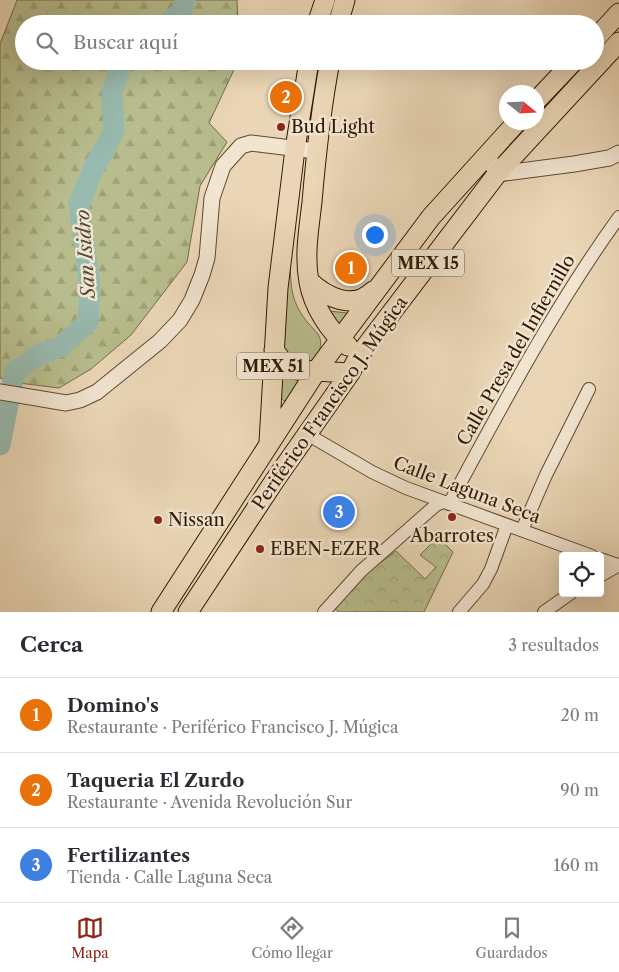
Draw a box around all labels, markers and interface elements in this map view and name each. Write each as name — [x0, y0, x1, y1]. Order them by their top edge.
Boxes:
search box — [15, 15, 604, 70]
icon: search — [33, 29, 61, 57]
text: Buscar aquí — [73, 31, 178, 54]
pin: 2 — [270, 78, 302, 116]
north arrow — [499, 85, 544, 130]
place label: Bud Light — [291, 116, 375, 138]
marker: Bud Light — [275, 121, 287, 133]
water label: San Isidro — [71, 209, 100, 300]
your location — [362, 222, 388, 248]
pin: 1 — [335, 249, 367, 287]
road number: MEX 15 — [392, 250, 464, 276]
street label: Calle Presa del Infiernillo — [452, 251, 580, 449]
street label: Periférico Francisco J. Múgica — [248, 292, 413, 514]
road number: MEX 51 — [237, 352, 309, 380]
street label: Calle Laguna Seca — [390, 452, 544, 528]
pin: 3 — [323, 493, 355, 531]
place label: Nissan — [168, 509, 225, 531]
marker: Abarrotes — [446, 511, 458, 523]
marker: Nissan — [152, 514, 164, 526]
place label: Abarrotes — [409, 525, 494, 547]
place label: EBEN-EZER — [270, 538, 381, 560]
marker: EBEN-EZER — [254, 543, 266, 555]
map controls — [559, 552, 604, 597]
button: locate — [559, 552, 604, 597]
text: Cerca — [20, 632, 83, 657]
text: 3 resultados — [508, 635, 599, 655]
text: Domino's — [67, 694, 159, 717]
text: 1 — [32, 705, 40, 725]
text: 20 m — [560, 705, 599, 725]
text: Restaurante · Periférico Francisco J. Múgica — [67, 717, 398, 737]
text: Taqueria El Zurdo — [67, 769, 244, 792]
text: 2 — [31, 780, 41, 800]
text: 90 m — [560, 780, 599, 800]
text: Restaurante · Avenida Revolución Sur — [67, 792, 352, 812]
text: Fertilizantes — [67, 844, 190, 867]
text: 3 — [31, 855, 41, 875]
text: 160 m — [554, 855, 599, 875]
text: Tienda · Calle Laguna Seca — [67, 867, 272, 887]
tab: Mapa — [71, 914, 109, 962]
tab: Cómo llegar — [251, 914, 333, 962]
tab: Guardados — [476, 914, 548, 962]

